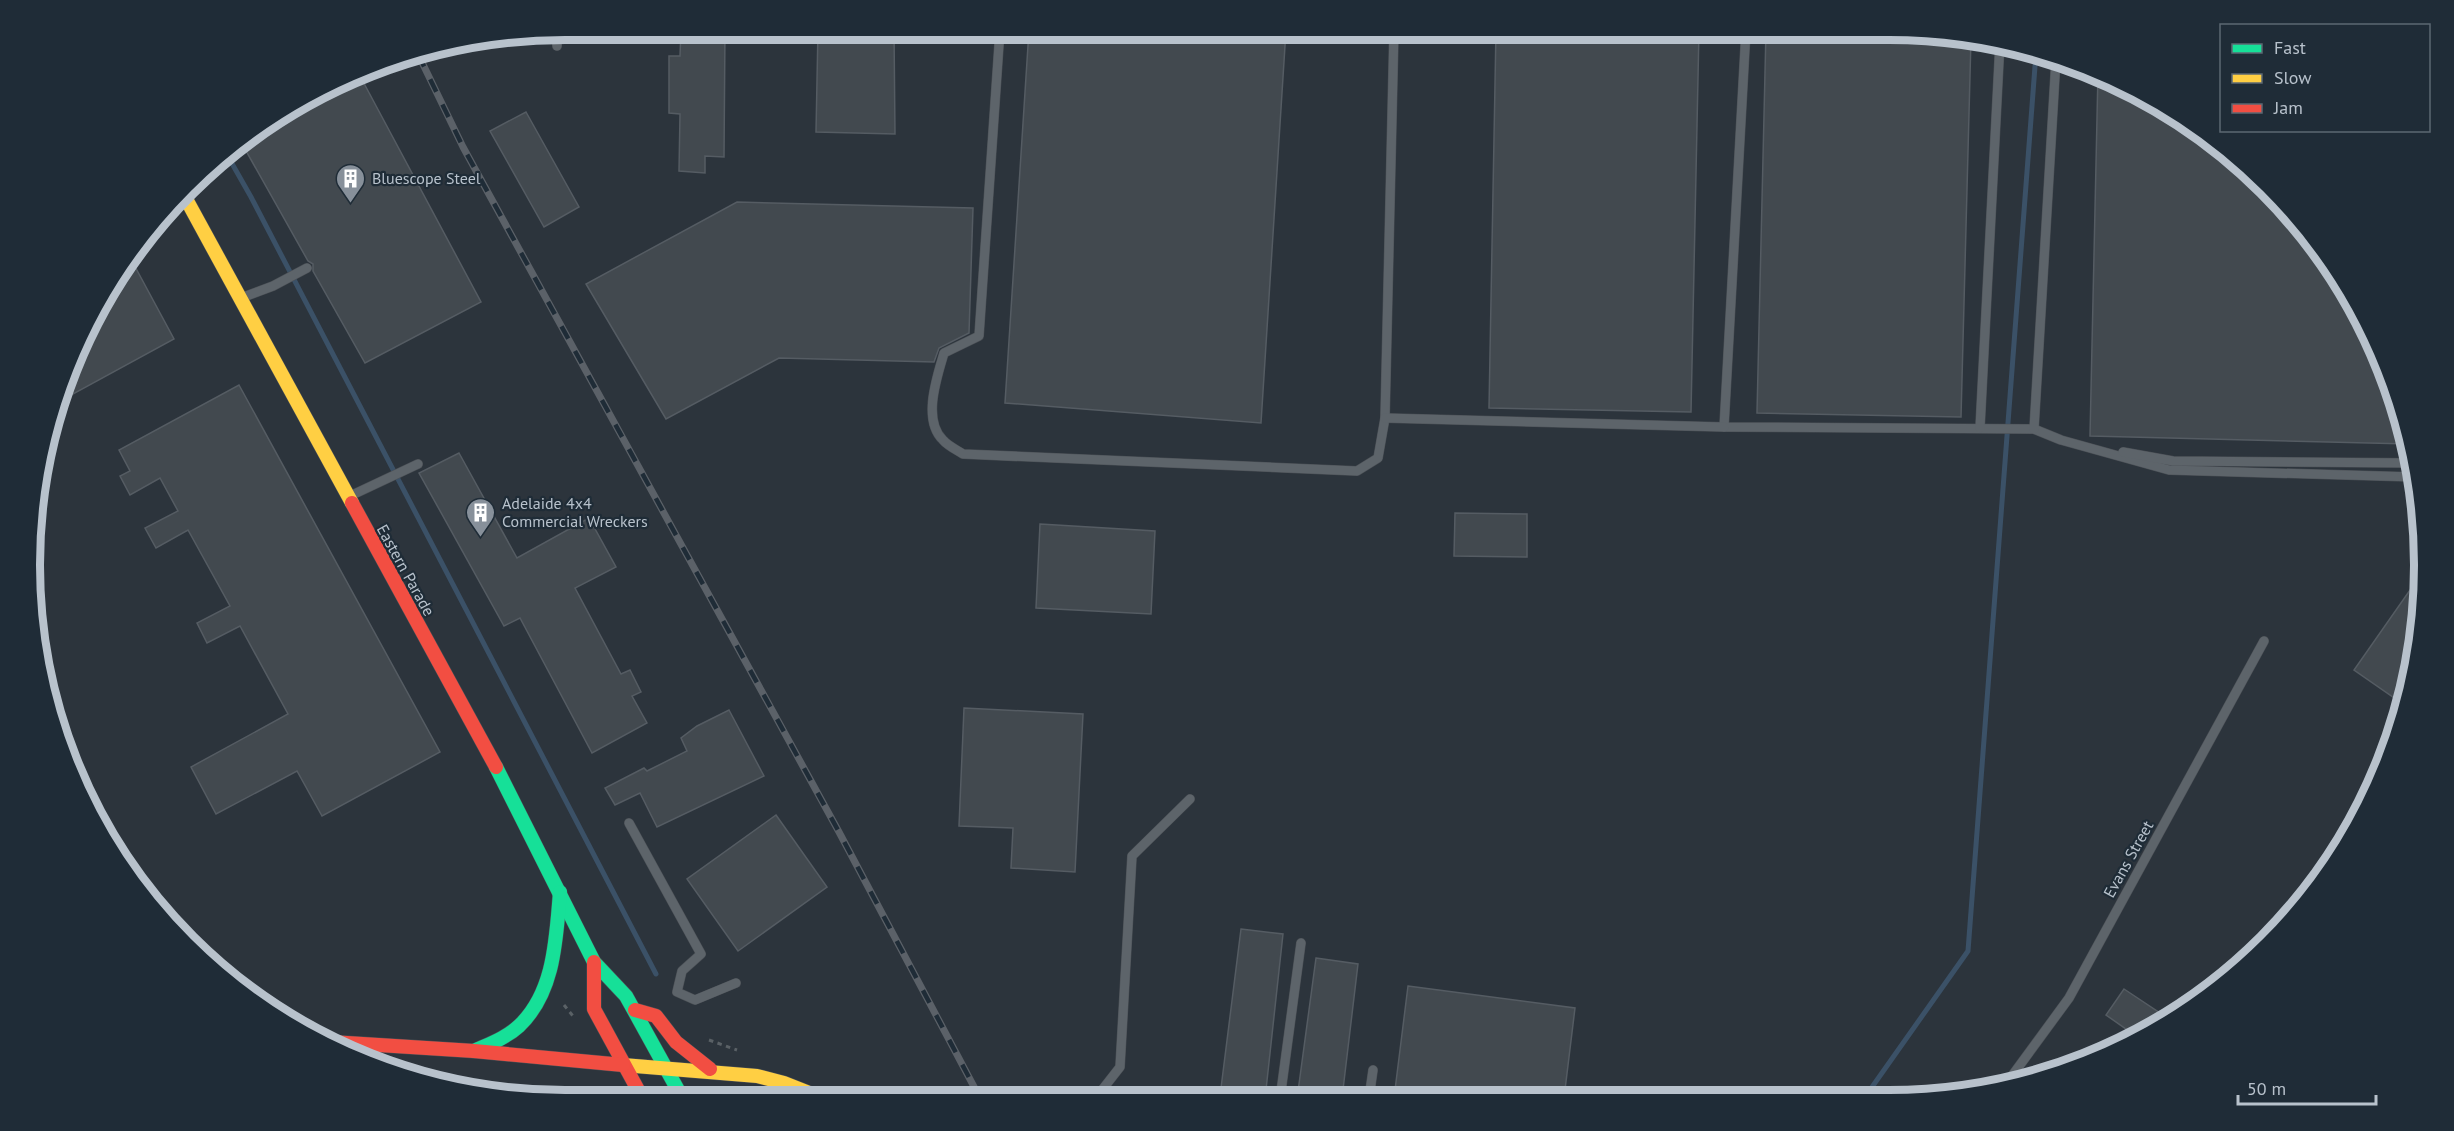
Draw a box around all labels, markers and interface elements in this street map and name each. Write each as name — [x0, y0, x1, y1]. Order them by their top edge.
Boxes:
legend — [2220, 24, 2430, 132]
text: Fast — [2274, 36, 2306, 59]
text: Slow — [2274, 66, 2312, 89]
text: Jam — [2273, 96, 2303, 119]
building icon: Bluescope Steel — [335, 162, 367, 204]
place label: Bluescope Steel — [372, 168, 481, 188]
place label: Adelaide 4x4 Commercial Wreckers — [502, 493, 648, 531]
building icon: Adelaide 4x4 Commercial Wreckers — [465, 496, 497, 538]
street label: Eastern Parade — [373, 521, 439, 619]
street label: Evans Street — [2099, 817, 2158, 901]
scale bar — [2238, 1068, 2376, 1106]
text: 50 m — [2247, 1077, 2286, 1100]

